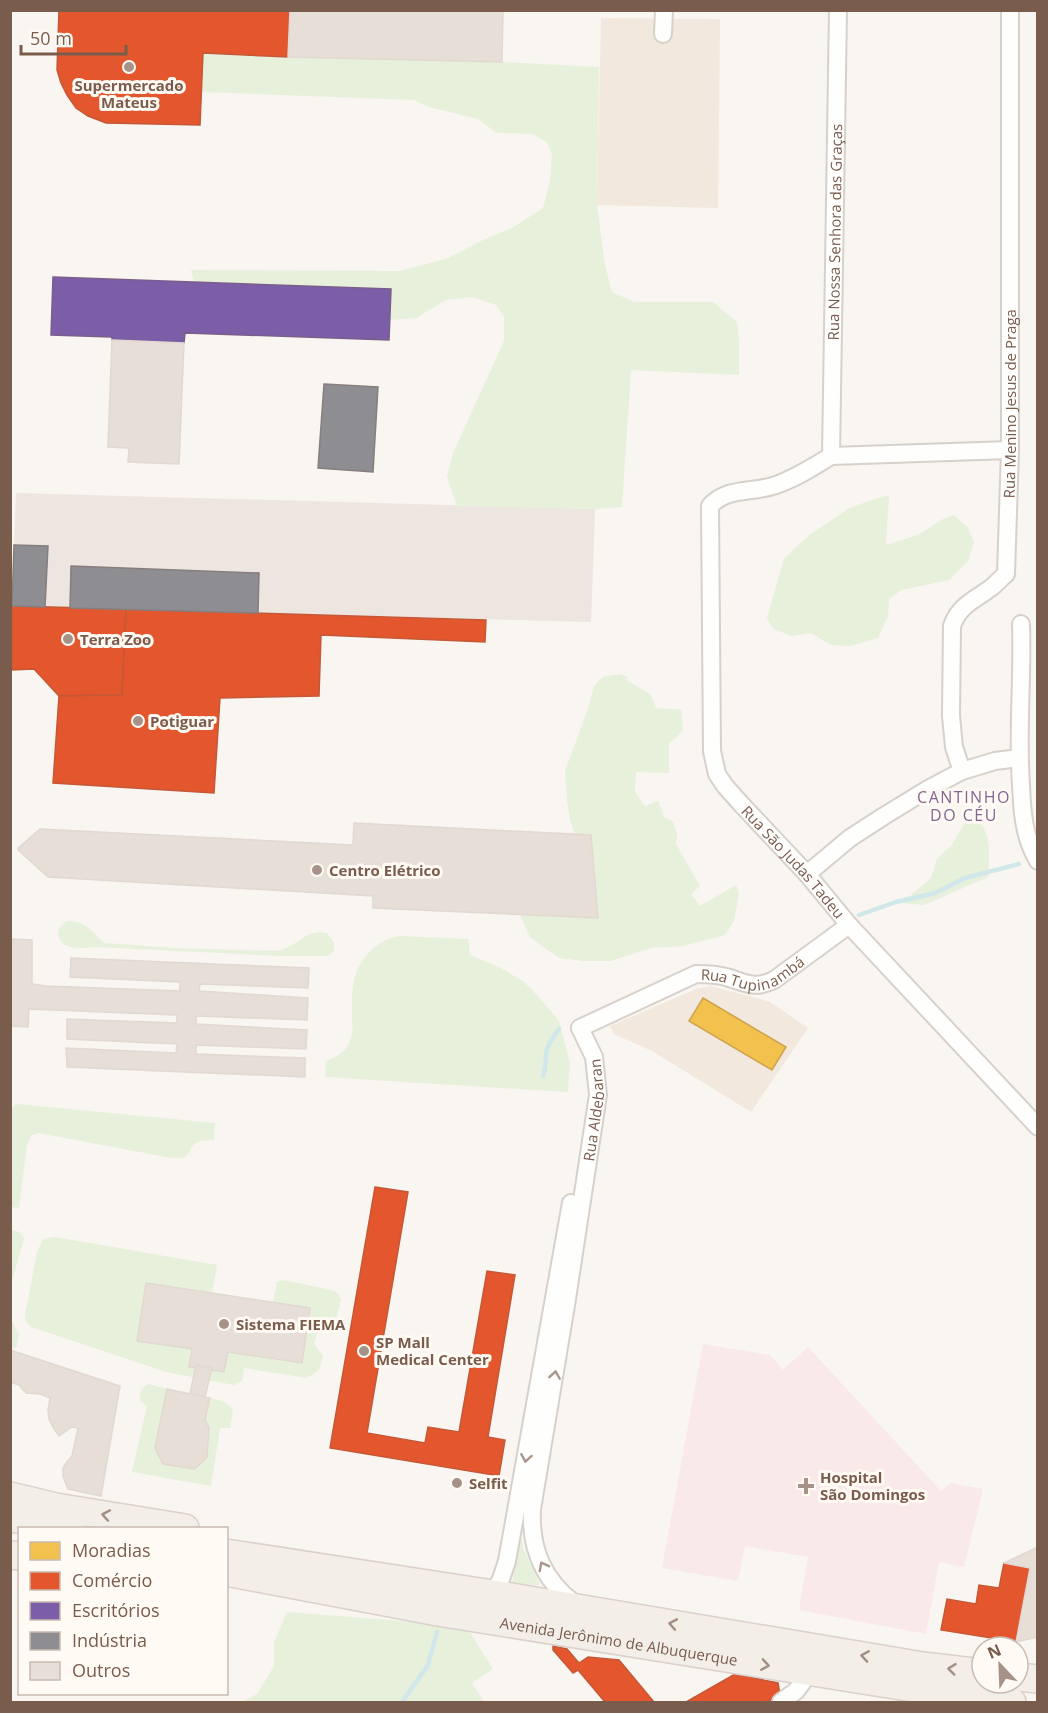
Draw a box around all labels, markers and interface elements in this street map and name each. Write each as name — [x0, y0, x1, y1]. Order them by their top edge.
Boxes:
scale bar — [21, 18, 126, 56]
text: 50 m — [30, 26, 72, 50]
marker: Supermercado Mateus — [122, 60, 136, 74]
place label: Supermercado Mateus — [74, 75, 184, 112]
street label: Rua Nossa Senhora das Graças — [823, 123, 846, 341]
street label: Rua Menino Jesus de Praga — [998, 309, 1020, 499]
place label: Terra Zoo — [80, 629, 151, 649]
marker: Terra Zoo — [61, 632, 75, 646]
place label: Potiguar — [150, 711, 214, 731]
marker: Potiguar — [131, 714, 145, 728]
district label: CANTINHO DO CÉU — [917, 786, 1011, 826]
street label: Rua São Judas Tadeu — [737, 801, 849, 922]
place label: Centro Elétrico — [329, 860, 441, 880]
marker: Centro Elétrico — [310, 863, 324, 877]
street label: Rua Tupinambá — [701, 951, 808, 995]
street label: Rua Aldebaran — [578, 1058, 609, 1162]
place label: Sistema FIEMA — [236, 1314, 346, 1334]
marker: Sistema FIEMA — [217, 1317, 231, 1331]
place label: SP Mall Medical Center — [376, 1332, 489, 1369]
marker: SP Mall Medical Center — [357, 1344, 371, 1358]
one-way arrow — [548, 1370, 560, 1379]
one-way arrow — [520, 1453, 532, 1462]
place label: Hospital São Domingos — [820, 1467, 925, 1504]
place label: Selfit — [469, 1473, 508, 1493]
marker: Selfit — [450, 1476, 464, 1490]
marker: Hospital São Domingos — [797, 1477, 815, 1495]
one-way arrow — [102, 1510, 111, 1522]
legend — [18, 1527, 228, 1695]
text: Moradias — [72, 1538, 151, 1562]
one-way arrow — [539, 1561, 550, 1572]
text: Comércio — [72, 1568, 152, 1592]
text: Escritórios — [72, 1598, 160, 1622]
street label: Avenida Jerônimo de Albuquerque — [499, 1612, 739, 1670]
one-way arrow — [668, 1618, 678, 1631]
text: Indústria — [72, 1628, 147, 1652]
north arrow — [970, 1635, 1030, 1695]
text: N — [984, 1639, 1004, 1664]
one-way arrow — [860, 1651, 870, 1663]
text: Outros — [72, 1658, 130, 1682]
one-way arrow — [761, 1658, 770, 1670]
one-way arrow — [948, 1663, 957, 1676]

